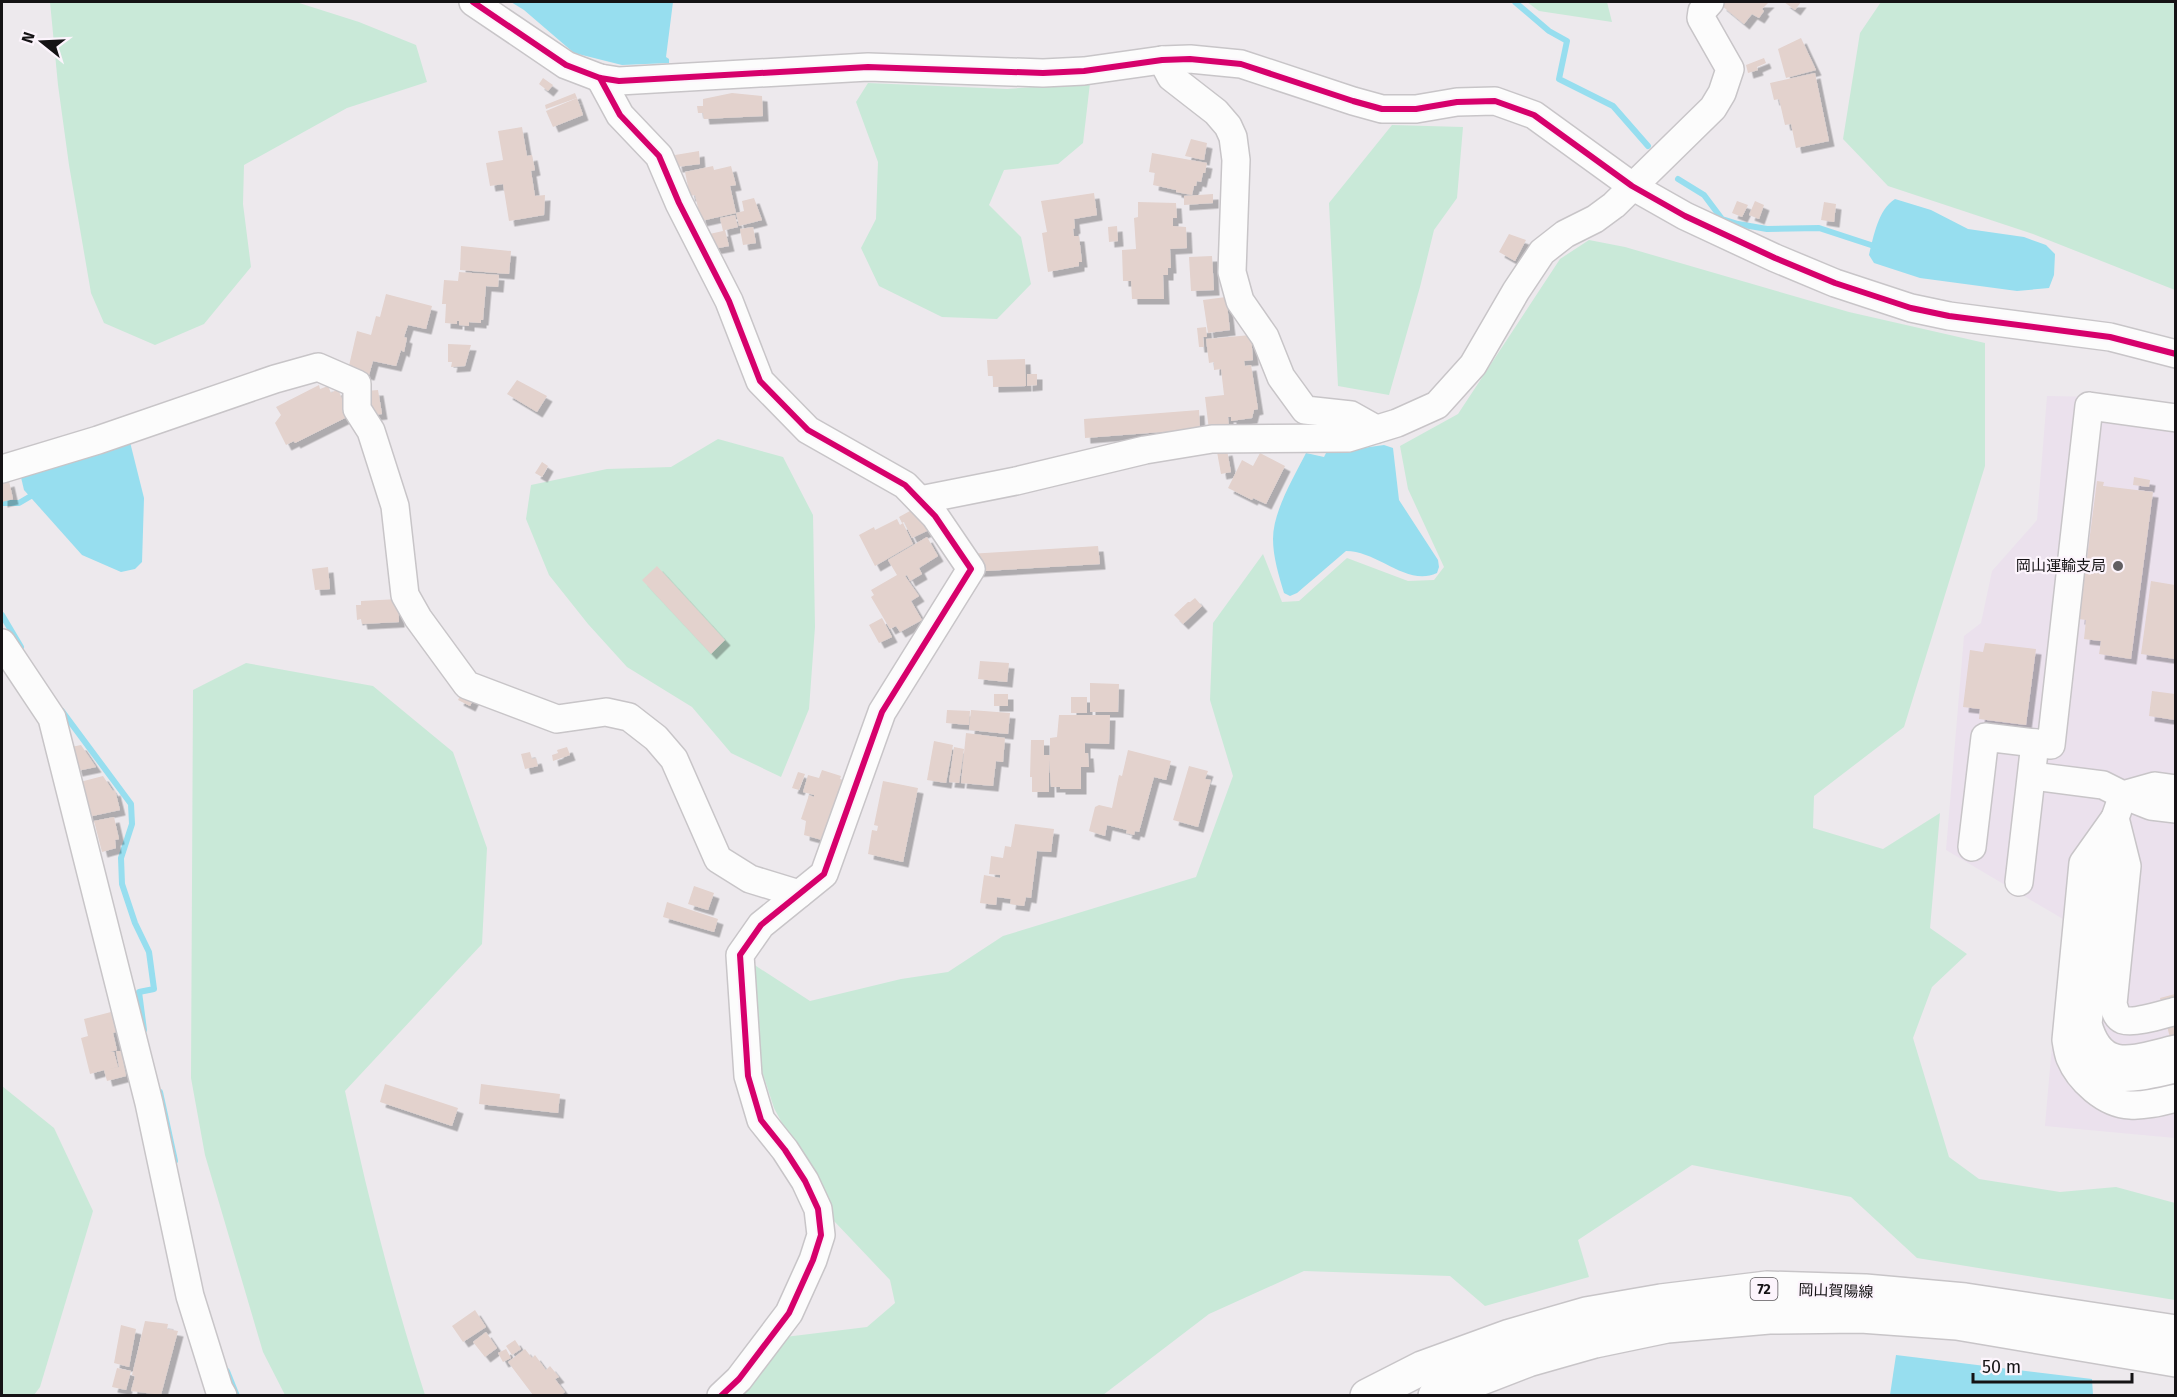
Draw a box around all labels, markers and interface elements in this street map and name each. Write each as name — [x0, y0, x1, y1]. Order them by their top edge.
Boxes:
north arrow — [12, 12, 72, 72]
text: N — [18, 30, 39, 45]
place label: 岡山運輸支局 — [2016, 557, 2106, 575]
marker: 岡山運輸支局 — [2111, 559, 2125, 573]
road number: 72 — [1750, 1278, 1778, 1300]
street label: 岡山賀陽線 — [1798, 1281, 1874, 1301]
scale bar — [1973, 1346, 2132, 1384]
text: 50 m — [1982, 1356, 2021, 1378]

